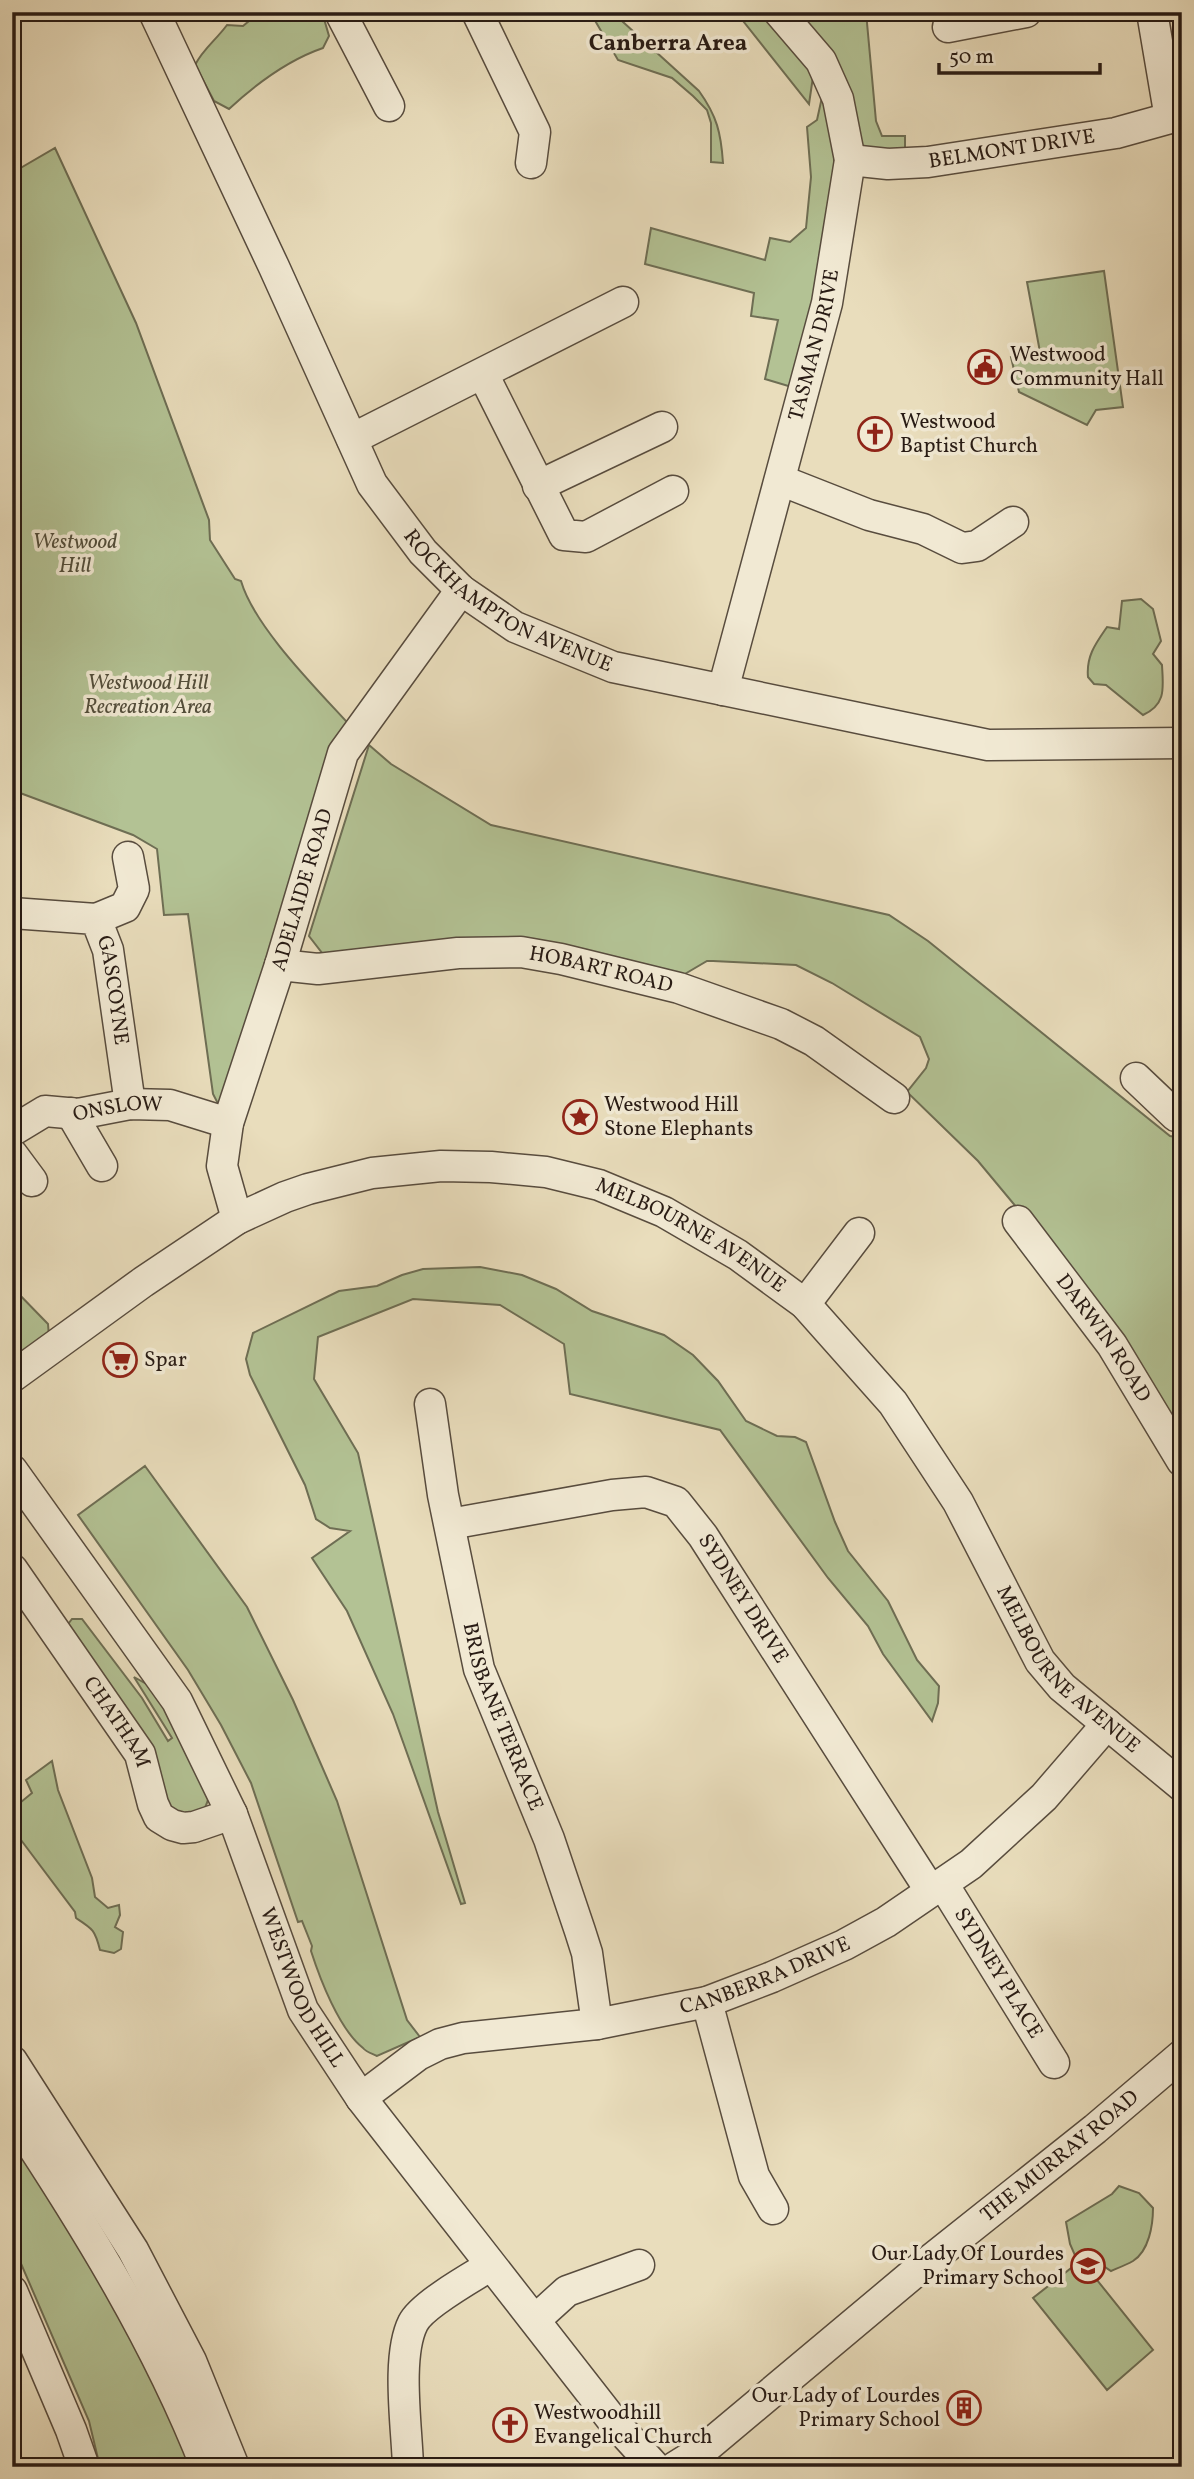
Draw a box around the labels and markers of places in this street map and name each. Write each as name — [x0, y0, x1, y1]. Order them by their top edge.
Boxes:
place label: Westwood Community Hall — [1010, 341, 1164, 394]
public building icon: Westwood Community Hall — [966, 348, 1004, 386]
place label: Westwood Baptist Church — [900, 408, 1038, 461]
church icon: Westwood Baptist Church — [856, 415, 894, 453]
place label: Westwood Hill Stone Elephants — [604, 1091, 753, 1144]
place icon: Westwood Hill Stone Elephants — [561, 1098, 599, 1136]
supermarket icon: Spar — [101, 1341, 139, 1379]
place label: Spar — [144, 1346, 187, 1375]
place label: Our Lady Of Lourdes Primary School — [872, 2240, 1064, 2293]
school or university icon: Our Lady Of Lourdes Primary School — [1069, 2247, 1107, 2285]
place label: Our Lady of Lourdes Primary School — [752, 2382, 940, 2435]
building icon: Our Lady of Lourdes Primary School — [945, 2389, 983, 2427]
place label: Westwoodhill Evangelical Church — [534, 2399, 713, 2452]
church icon: Westwoodhill Evangelical Church — [491, 2406, 529, 2444]

